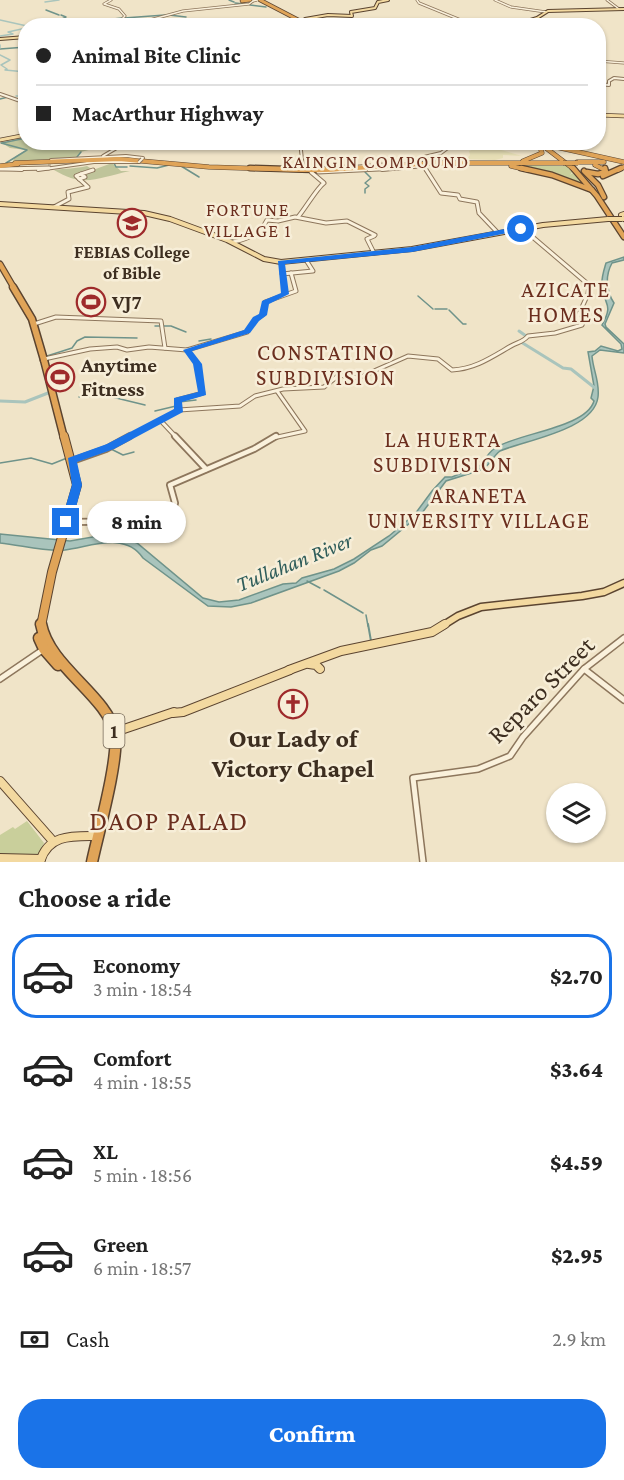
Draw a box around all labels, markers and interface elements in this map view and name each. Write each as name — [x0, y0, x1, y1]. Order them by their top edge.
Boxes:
text: Animal Bite Clinic — [72, 43, 241, 68]
text: MacArthur Highway — [72, 101, 263, 126]
district label: KAINGIN COMPOUND — [282, 152, 470, 172]
district label: FORTUNE VILLAGE 1 — [204, 200, 292, 241]
school or university icon: FEBIAS College of Bible — [116, 207, 148, 239]
route start — [507, 215, 534, 242]
place label: FEBIAS College of Bible — [74, 242, 190, 283]
district label: AZICATE HOMES — [521, 277, 611, 327]
sports icon: VJ7 — [75, 286, 107, 318]
place label: VJ7 — [111, 290, 142, 314]
district label: CONSTATINO SUBDIVISION — [256, 340, 396, 390]
place label: Anytime Fitness — [80, 353, 157, 401]
sports icon: Anytime Fitness — [44, 361, 76, 393]
district label: LA HUERTA SUBDIVISION — [373, 427, 513, 477]
district label: ARANETA UNIVERSITY VILLAGE — [367, 483, 591, 533]
callout: 8 min — [87, 501, 186, 543]
route end — [52, 508, 79, 535]
text: 8 min — [111, 511, 162, 533]
water label: Tullahan River — [232, 527, 357, 597]
street label: Reparo Street — [482, 630, 601, 749]
church icon: Our Lady of Victory Chapel — [277, 688, 309, 720]
road number: 1 — [104, 714, 124, 748]
place label: Our Lady of Victory Chapel — [211, 724, 375, 783]
map controls — [546, 783, 606, 843]
button: layers — [546, 783, 606, 843]
district label: DAOP PALAD — [89, 806, 249, 836]
text: Choose a ride — [18, 883, 171, 913]
icon: car — [21, 949, 75, 1003]
text: Economy — [93, 953, 180, 978]
text: $2.70 — [550, 964, 603, 989]
text: 3 min · 18:54 — [93, 978, 192, 1000]
icon: car — [21, 1042, 75, 1096]
text: Comfort — [93, 1046, 171, 1071]
text: $3.64 — [550, 1057, 603, 1082]
text: 4 min · 18:55 — [93, 1071, 192, 1093]
icon: car — [21, 1135, 75, 1189]
text: XL — [93, 1139, 118, 1164]
text: $4.59 — [550, 1150, 603, 1175]
text: 5 min · 18:56 — [93, 1164, 192, 1186]
icon: car — [21, 1228, 75, 1282]
text: Green — [93, 1232, 149, 1257]
text: $2.95 — [551, 1243, 603, 1268]
text: 6 min · 18:57 — [93, 1257, 191, 1279]
icon: cash — [18, 1323, 51, 1356]
text: Cash — [66, 1327, 110, 1352]
text: 2.9 km — [552, 1328, 606, 1350]
button: Confirm — [18, 1399, 606, 1468]

